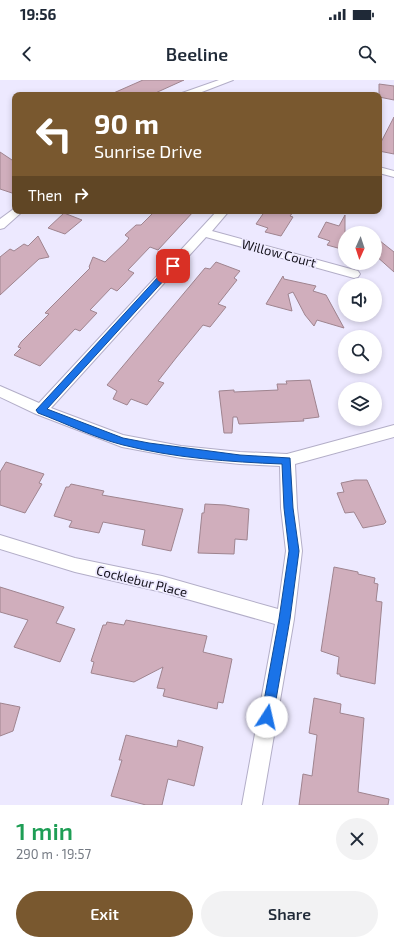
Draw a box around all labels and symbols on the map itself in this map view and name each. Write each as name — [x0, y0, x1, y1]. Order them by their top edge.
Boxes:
north arrow — [338, 226, 382, 270]
street label: Willow Court — [240, 235, 318, 271]
pin — [156, 249, 190, 283]
street label: Cocklebur Place — [95, 562, 189, 600]
position arrow — [246, 696, 288, 738]

